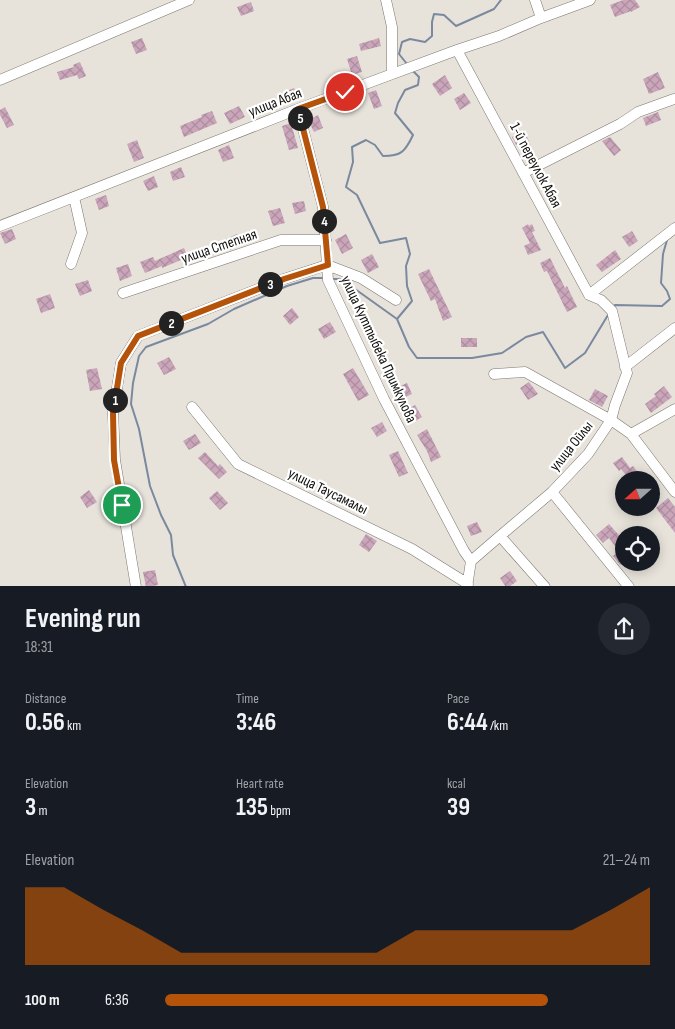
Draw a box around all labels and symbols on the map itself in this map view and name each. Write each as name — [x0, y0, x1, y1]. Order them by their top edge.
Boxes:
pin — [324, 71, 366, 113]
street label: улица Абая — [246, 84, 305, 121]
pin: 5 — [288, 106, 312, 130]
street label: 1-й переулок Абая — [505, 119, 566, 211]
pin: 4 — [312, 208, 336, 234]
street label: улица Степная — [179, 225, 260, 268]
pin: 3 — [258, 272, 282, 296]
street label: улица Куттыбека Примкулова — [336, 273, 421, 426]
pin: 2 — [158, 310, 184, 336]
pin: 1 — [102, 388, 128, 412]
street label: улица Ойлы — [545, 417, 597, 475]
street label: улица Таусамалы — [285, 464, 371, 519]
north arrow — [615, 471, 660, 516]
pin — [101, 484, 143, 526]

